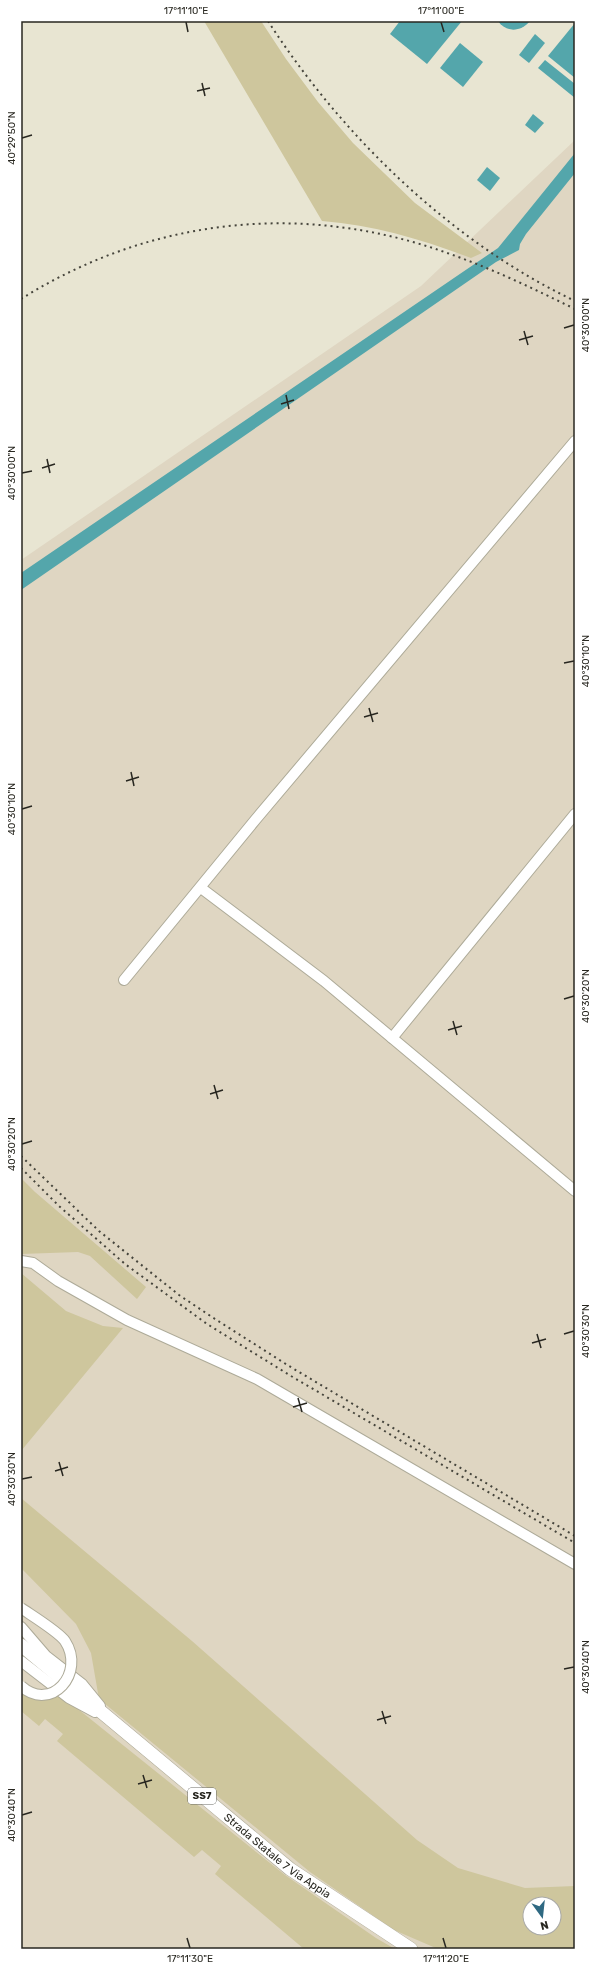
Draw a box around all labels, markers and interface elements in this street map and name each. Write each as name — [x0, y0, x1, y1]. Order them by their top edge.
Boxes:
text: 17°11'10"E — [164, 5, 208, 17]
text: 17°11'00"E — [418, 5, 464, 17]
text: 40°29'50"N — [6, 111, 18, 165]
text: 40°30'00"N — [580, 298, 592, 352]
text: 40°30'00"N — [6, 446, 18, 500]
text: 40°30'10"N — [580, 635, 592, 687]
text: 40°30'10"N — [6, 783, 18, 835]
text: 40°30'20"N — [580, 969, 592, 1023]
text: 40°30'20"N — [6, 1117, 18, 1171]
text: 40°30'30"N — [580, 1304, 592, 1358]
text: 40°30'30"N — [6, 1452, 18, 1506]
text: 40°30'40"N — [580, 1640, 592, 1694]
text: 40°30'40"N — [6, 1788, 18, 1842]
road number: SS7 — [188, 1788, 216, 1804]
street label: Strada Statale 7 Via Appia — [221, 1810, 333, 1901]
north arrow — [522, 1896, 562, 1936]
text: N — [539, 1918, 550, 1933]
text: 17°11'30"E — [167, 1953, 213, 1965]
text: 17°11'20"E — [423, 1953, 469, 1965]

